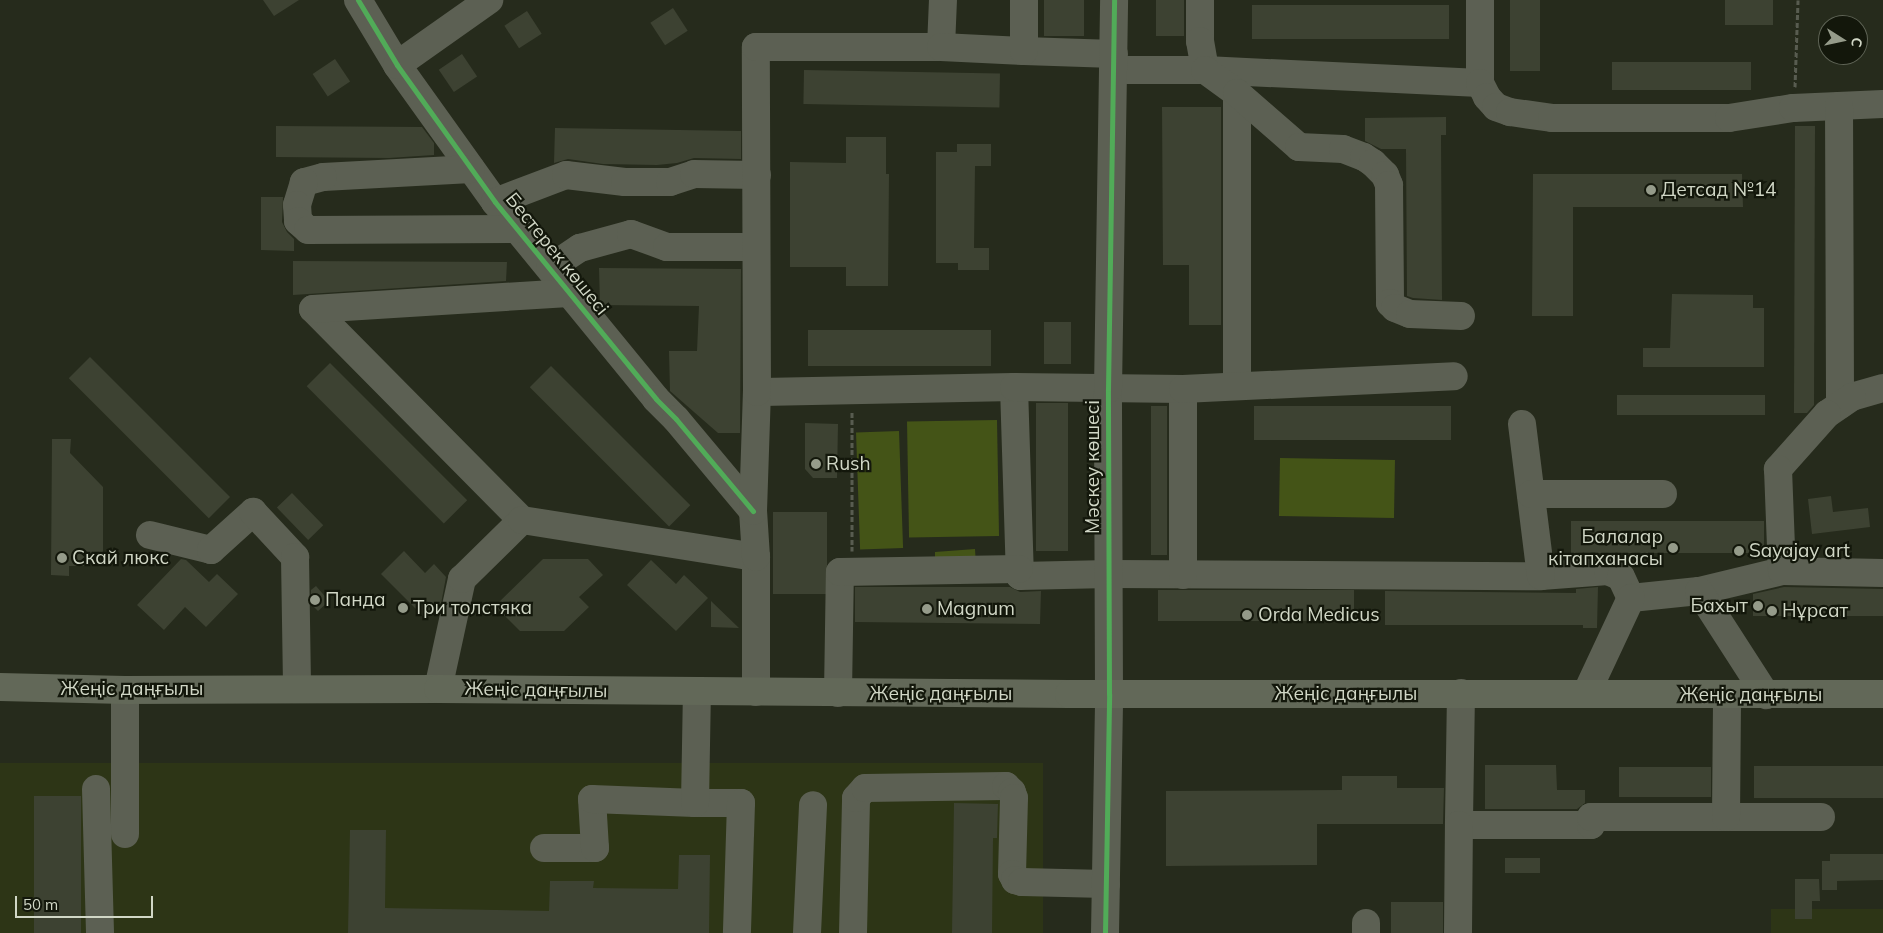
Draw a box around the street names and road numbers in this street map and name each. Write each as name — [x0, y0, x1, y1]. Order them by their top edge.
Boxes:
street label: Бестерек көшесі — [501, 188, 613, 320]
street label: Мәскеу көшесі — [1082, 400, 1104, 534]
street label: Жеңіс даңғылы — [464, 677, 608, 703]
street label: Жеңіс даңғылы — [61, 678, 203, 700]
street label: Жеңіс даңғылы — [870, 683, 1012, 705]
street label: Жеңіс даңғылы — [1275, 683, 1417, 705]
street label: Жеңіс даңғылы — [1680, 684, 1822, 706]

